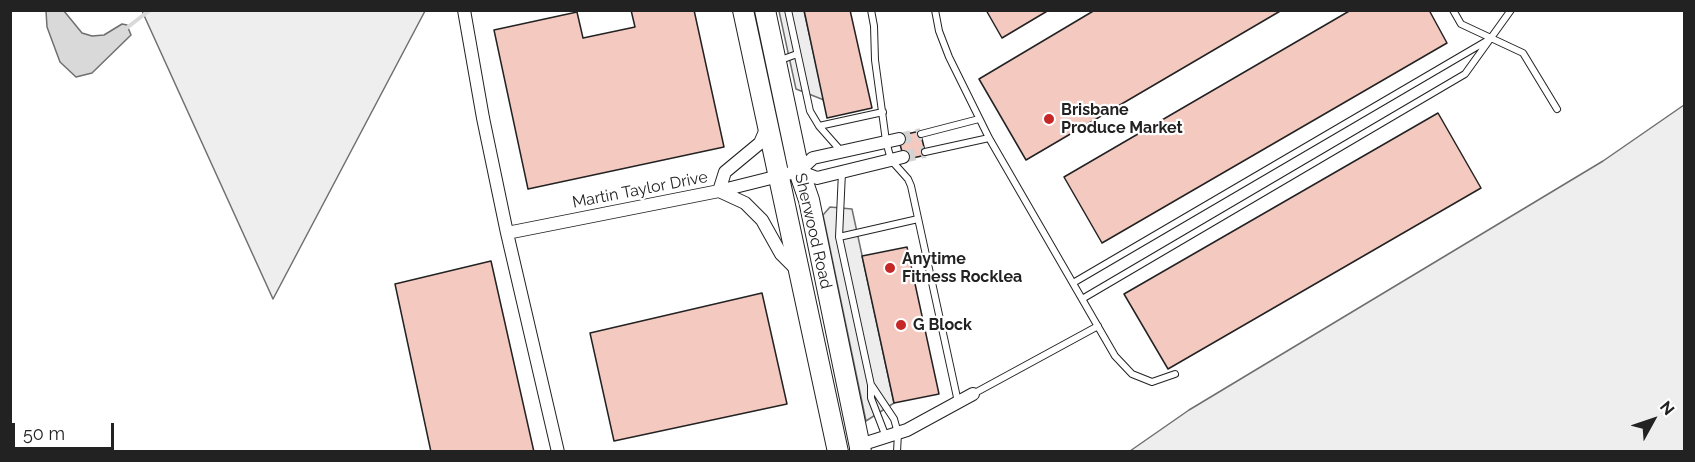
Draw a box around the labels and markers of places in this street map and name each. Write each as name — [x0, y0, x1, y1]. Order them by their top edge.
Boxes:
place label: Brisbane Produce Market — [1061, 100, 1183, 138]
marker: Brisbane Produce Market — [1042, 112, 1056, 126]
place label: Anytime Fitness Rocklea — [902, 249, 1022, 287]
marker: Anytime Fitness Rocklea — [883, 261, 897, 275]
place label: G Block — [913, 315, 972, 335]
marker: G Block — [894, 318, 908, 332]

